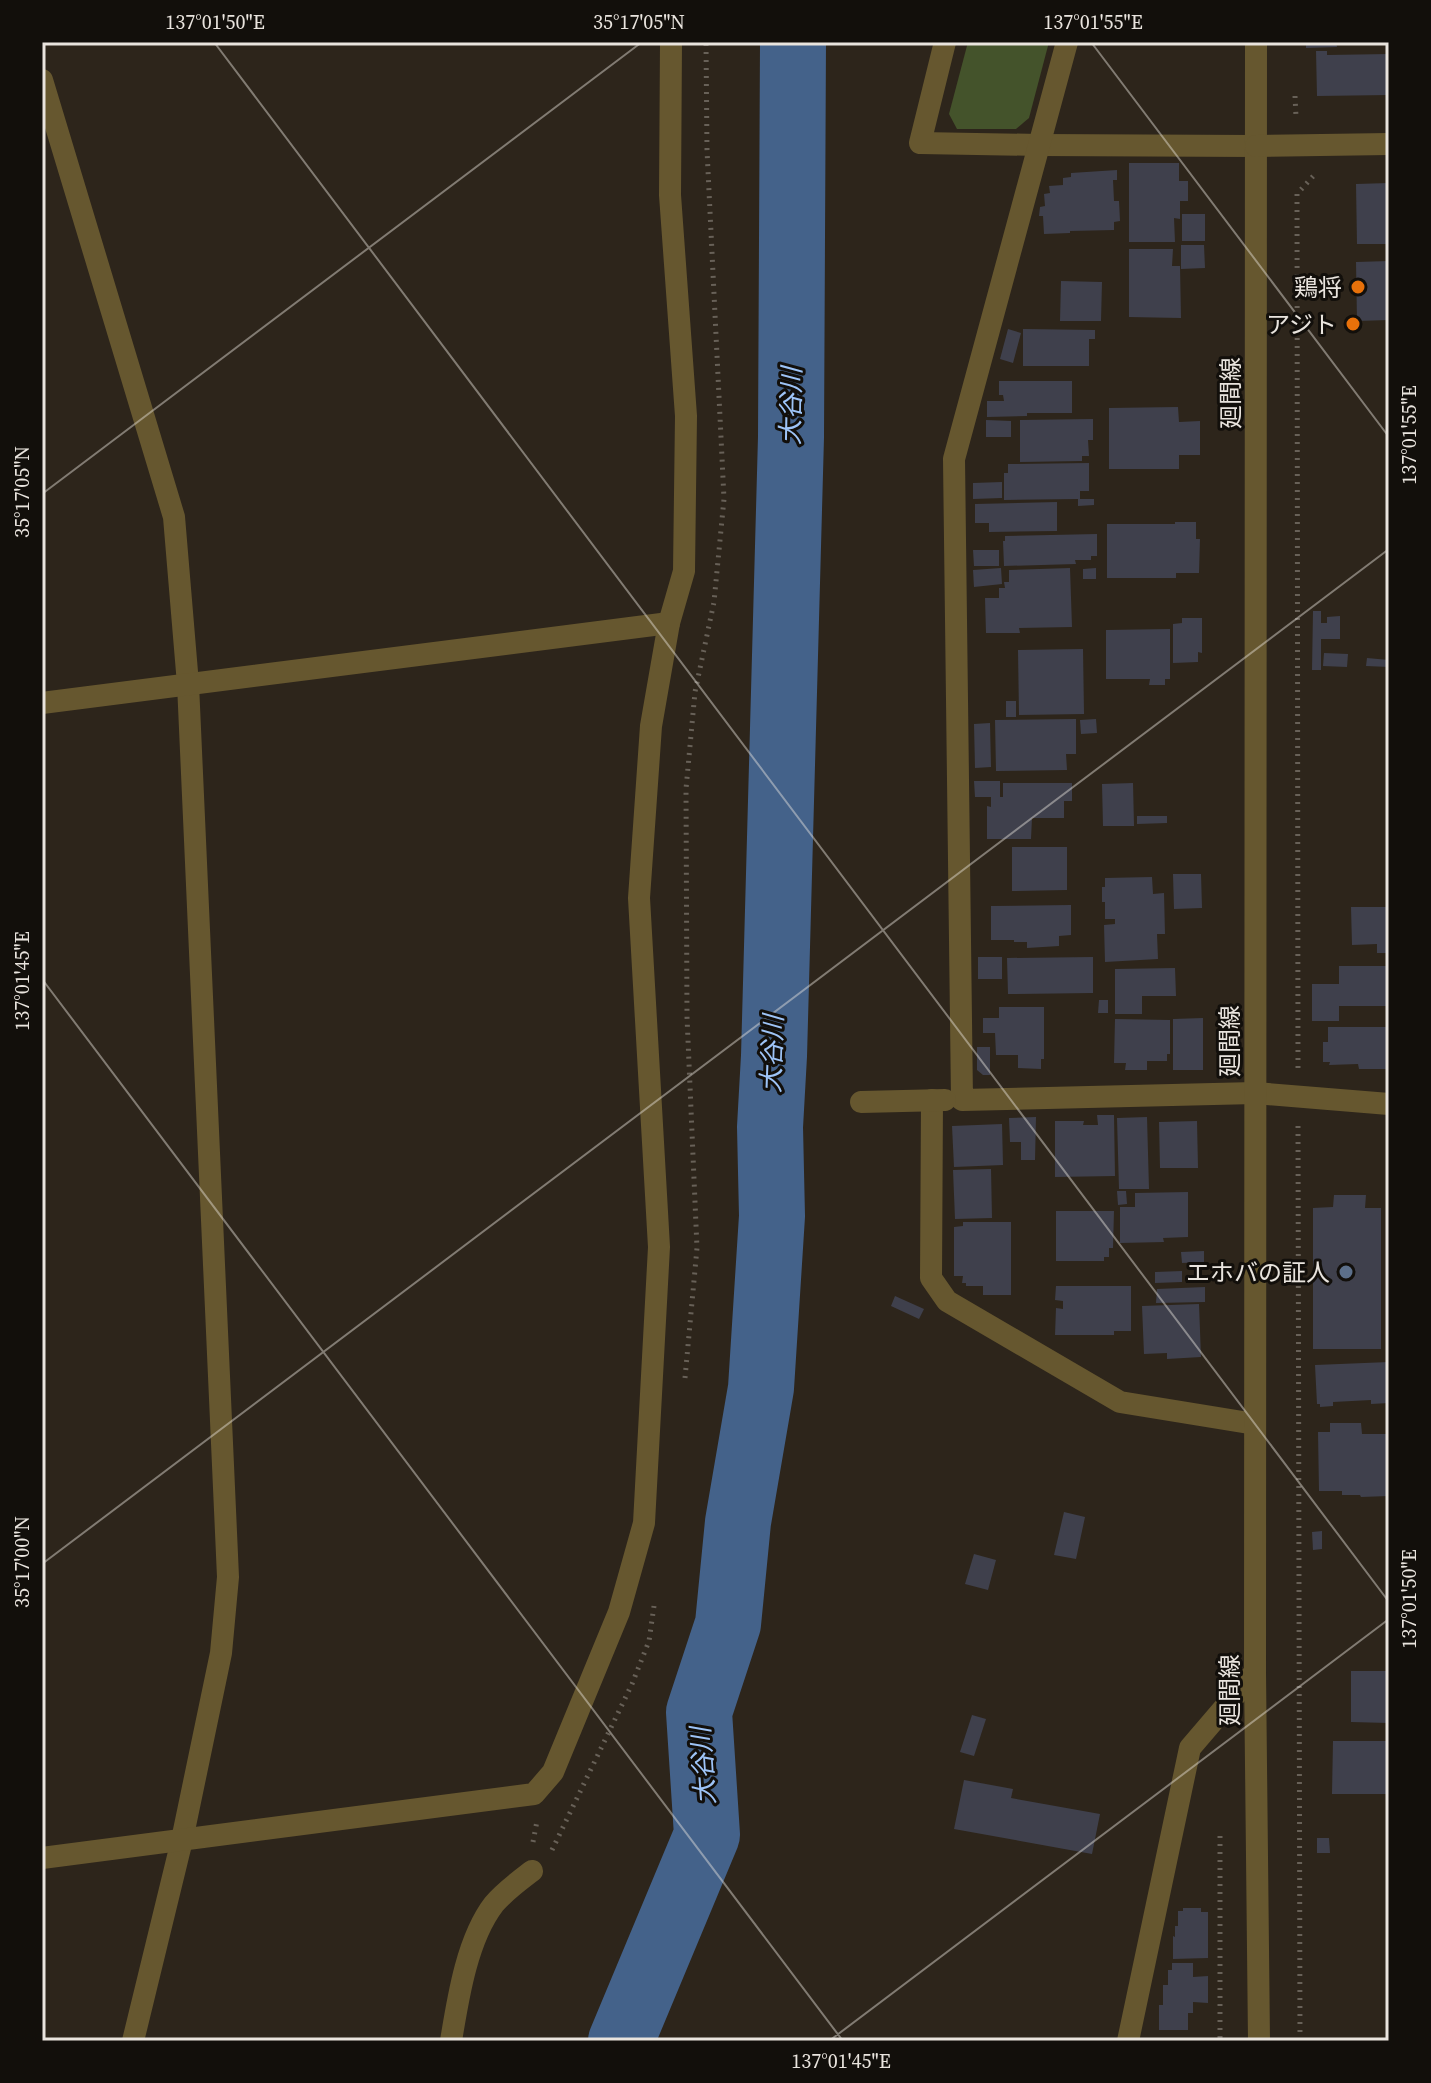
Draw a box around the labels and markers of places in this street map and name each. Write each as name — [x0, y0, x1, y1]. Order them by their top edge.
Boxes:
place label: 鶏将 — [1294, 271, 1342, 304]
marker: 鶏将 — [1349, 278, 1367, 296]
place label: アジト — [1266, 308, 1337, 341]
marker: アジト — [1344, 315, 1362, 333]
place label: エホバの証人 — [1186, 1256, 1330, 1289]
marker: エホバの証人 — [1337, 1263, 1355, 1281]

